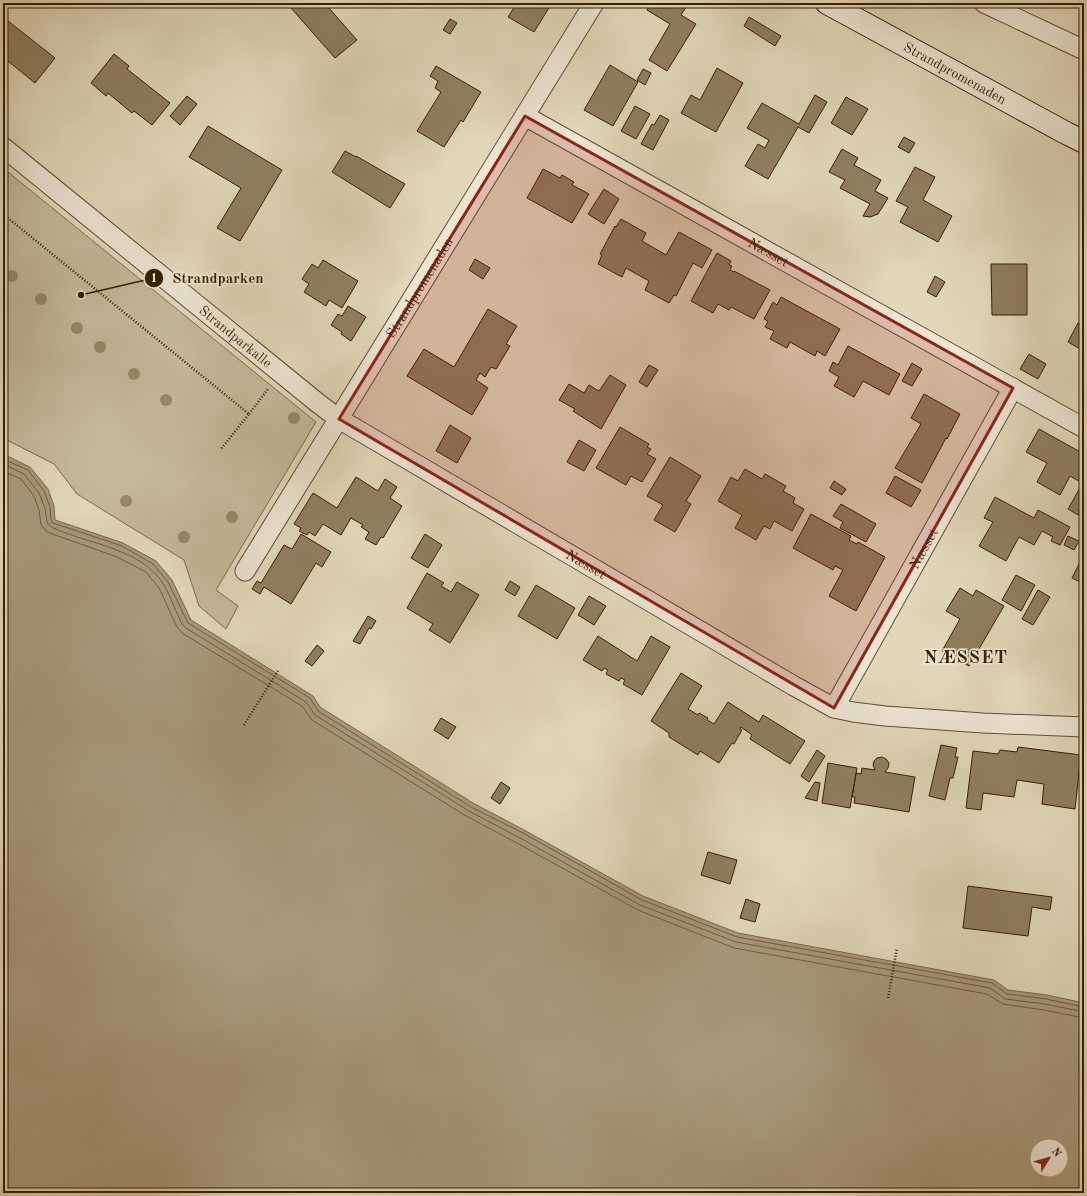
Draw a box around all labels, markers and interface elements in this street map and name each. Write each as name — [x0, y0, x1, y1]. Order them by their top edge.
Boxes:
street label: Strandpromenaden — [901, 40, 1009, 107]
street label: Strandpromenaden — [384, 235, 456, 340]
street label: Næsset — [745, 236, 791, 270]
callout: Strandparken — [144, 265, 272, 292]
text: Strandparken — [172, 272, 264, 287]
text: 1 — [151, 273, 157, 285]
street label: Strandparkalle — [196, 303, 274, 371]
street label: Næsset — [907, 526, 941, 571]
street label: Næsset — [563, 548, 608, 582]
district label: NÆSSET — [924, 649, 1008, 667]
north arrow — [1029, 1138, 1069, 1178]
text: N — [1049, 1146, 1063, 1160]

